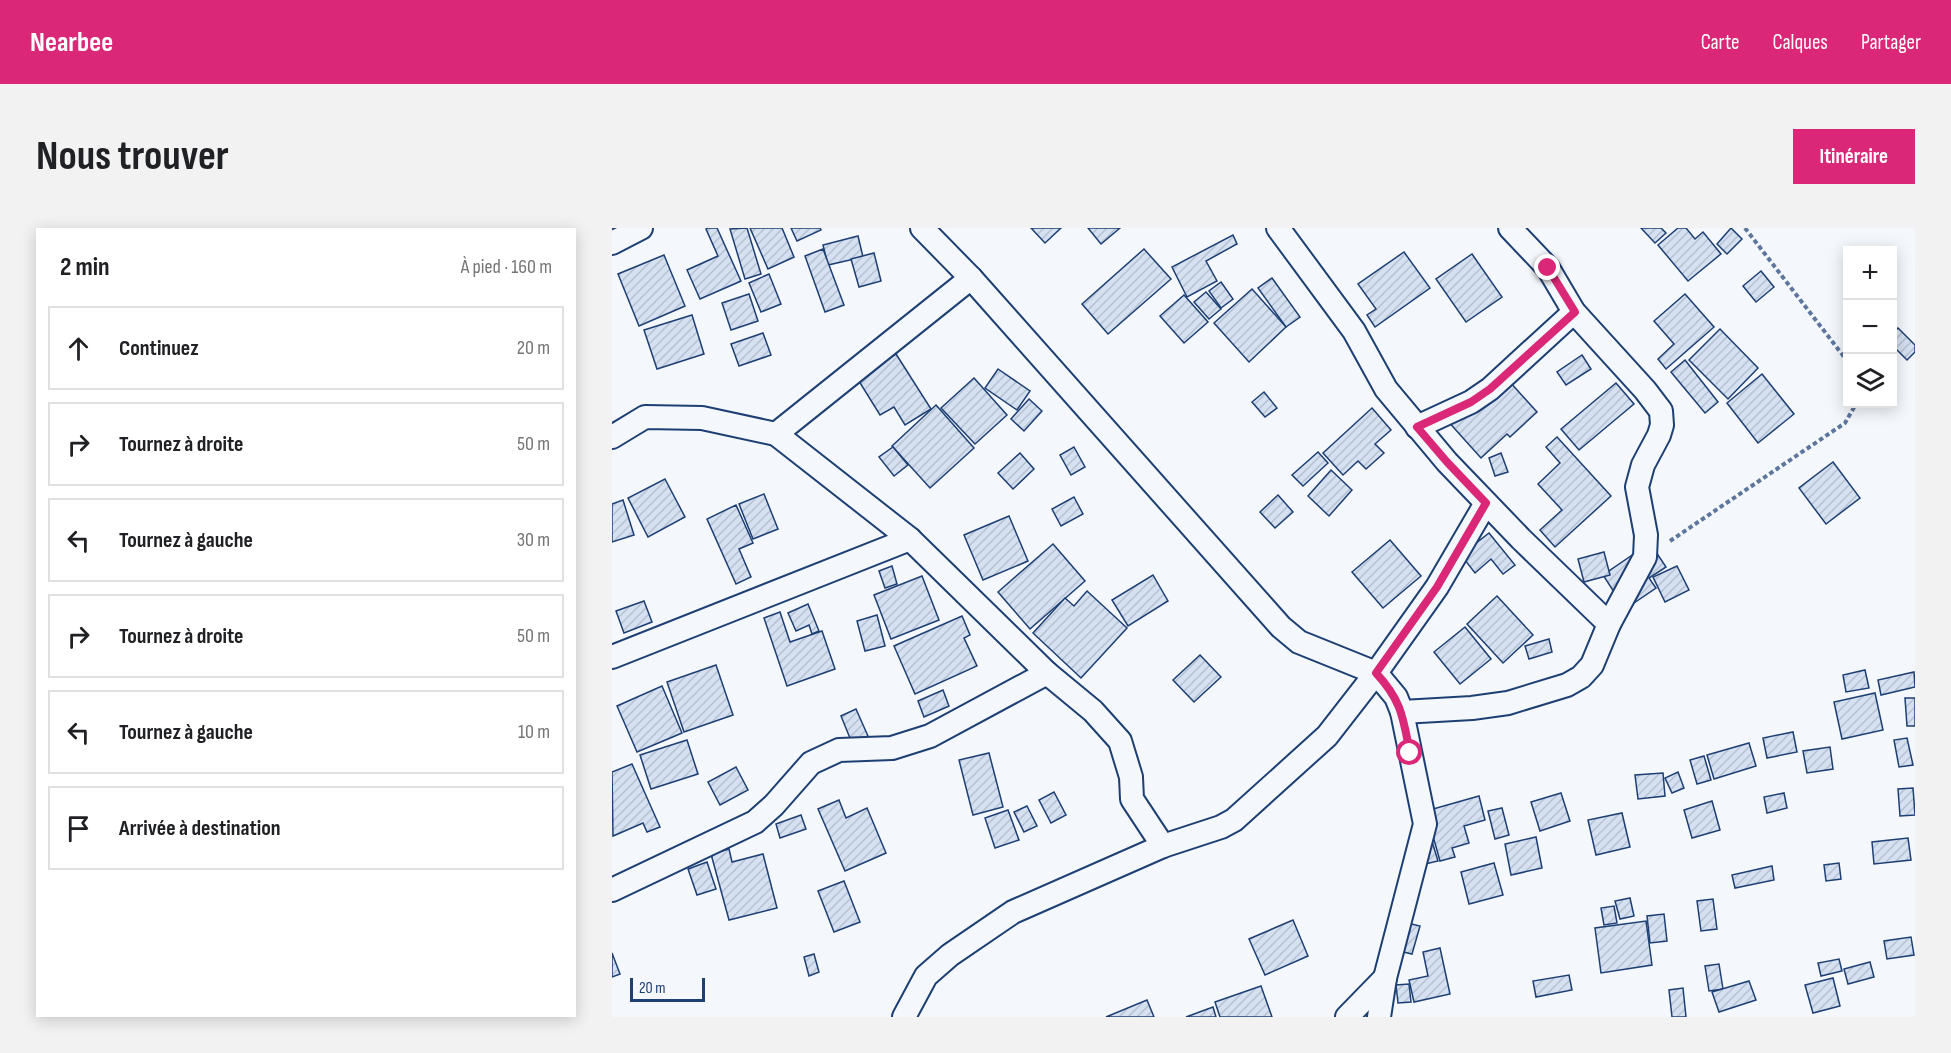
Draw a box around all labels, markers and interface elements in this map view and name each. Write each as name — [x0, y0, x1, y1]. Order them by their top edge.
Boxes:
text: Nearbee — [30, 26, 113, 59]
text: Carte — [1701, 30, 1740, 55]
text: Calques — [1773, 30, 1828, 55]
text: Partager — [1861, 30, 1921, 55]
button: Itinéraire — [1793, 129, 1915, 184]
text: Nous trouver — [36, 131, 229, 182]
map controls — [1843, 246, 1897, 408]
button: + — [1843, 246, 1897, 300]
text: 2 min — [60, 252, 110, 283]
route end — [1534, 254, 1560, 280]
text: À pied · 160 m — [461, 255, 552, 279]
button: − — [1843, 300, 1897, 354]
icon: ahead — [62, 332, 95, 365]
text: Continuez — [119, 335, 199, 362]
text: 20 m — [517, 336, 550, 360]
button: layers — [1843, 354, 1897, 408]
icon: right — [62, 428, 95, 461]
text: Tournez à droite — [119, 431, 244, 458]
text: 50 m — [517, 432, 550, 456]
icon: left — [62, 524, 95, 557]
text: Tournez à gauche — [119, 527, 253, 554]
text: 30 m — [517, 528, 550, 552]
icon: right — [62, 620, 95, 653]
text: Tournez à droite — [119, 623, 244, 650]
text: 50 m — [517, 624, 550, 648]
icon: left — [62, 716, 95, 749]
text: Tournez à gauche — [119, 719, 253, 746]
text: 10 m — [518, 720, 550, 744]
route start — [1396, 739, 1422, 765]
icon: arrive — [62, 812, 95, 845]
text: Arrivée à destination — [119, 815, 281, 842]
scale bar — [630, 975, 705, 1002]
text: 20 m — [639, 979, 666, 998]

